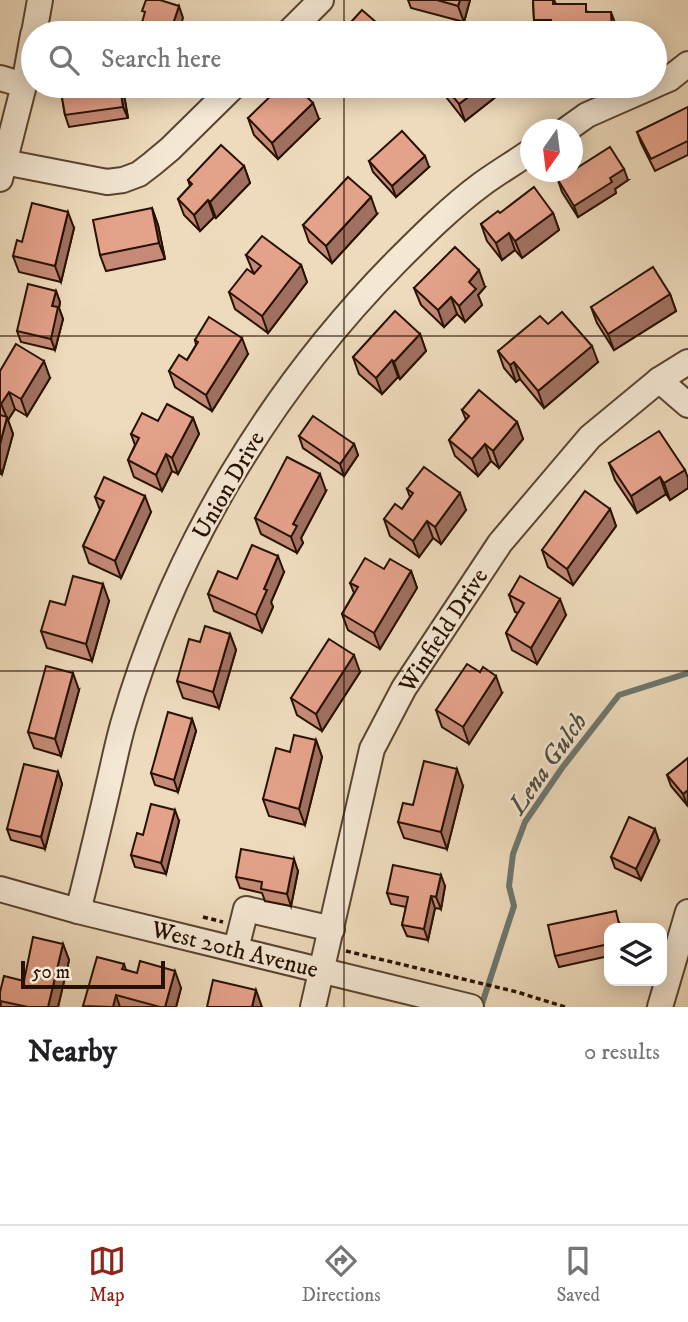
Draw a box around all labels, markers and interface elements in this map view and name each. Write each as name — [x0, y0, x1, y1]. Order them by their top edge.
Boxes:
search box — [21, 21, 667, 98]
icon: search — [45, 41, 83, 79]
text: Search here — [101, 43, 221, 76]
north arrow — [520, 119, 583, 182]
street label: Union Drive — [186, 426, 272, 545]
street label: Winfield Drive — [392, 563, 495, 699]
water label: Lena Gulch — [500, 706, 595, 823]
street label: West 20th Avenue — [147, 914, 321, 985]
map controls — [604, 923, 667, 986]
button: layers — [604, 923, 667, 986]
scale bar — [21, 958, 164, 990]
text: 50 m — [32, 961, 70, 984]
text: Nearby — [28, 1034, 117, 1071]
text: 0 results — [584, 1038, 660, 1067]
tab: Map — [88, 1242, 126, 1307]
tab: Directions — [302, 1242, 381, 1307]
tab: Saved — [556, 1242, 600, 1307]

